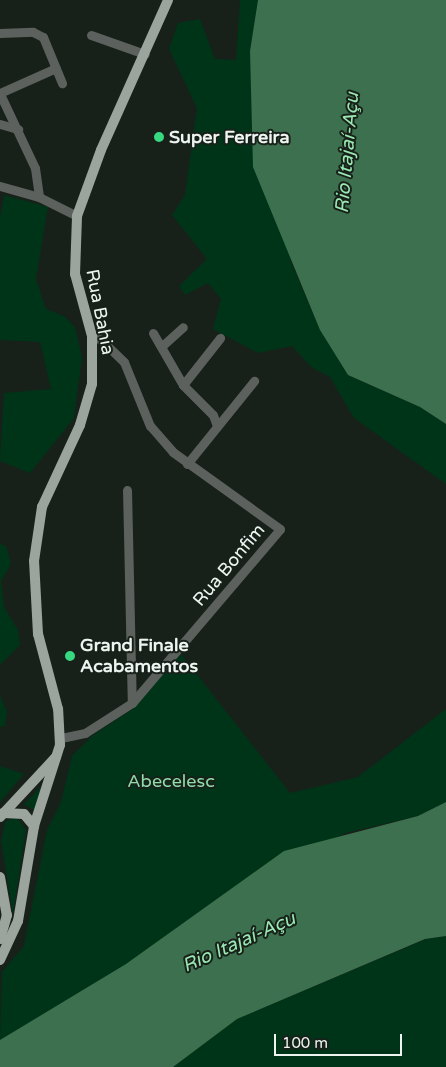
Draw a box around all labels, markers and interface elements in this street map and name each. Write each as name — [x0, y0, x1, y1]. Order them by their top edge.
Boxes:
water label: Rio Itajaí-Açu — [331, 92, 365, 214]
place label: Super Ferreira — [169, 126, 290, 148]
marker: Super Ferreira — [153, 131, 165, 143]
street label: Rua Bahia — [81, 267, 119, 357]
street label: Rua Bonfim — [188, 520, 270, 610]
place label: Grand Finale Acabamentos — [80, 635, 198, 678]
marker: Grand Finale Acabamentos — [64, 650, 76, 662]
park label: Abecelesc — [127, 770, 215, 792]
water label: Rio Itajaí-Açu — [179, 908, 299, 978]
scale bar — [276, 1024, 404, 1056]
text: 100 m — [282, 1034, 328, 1052]

